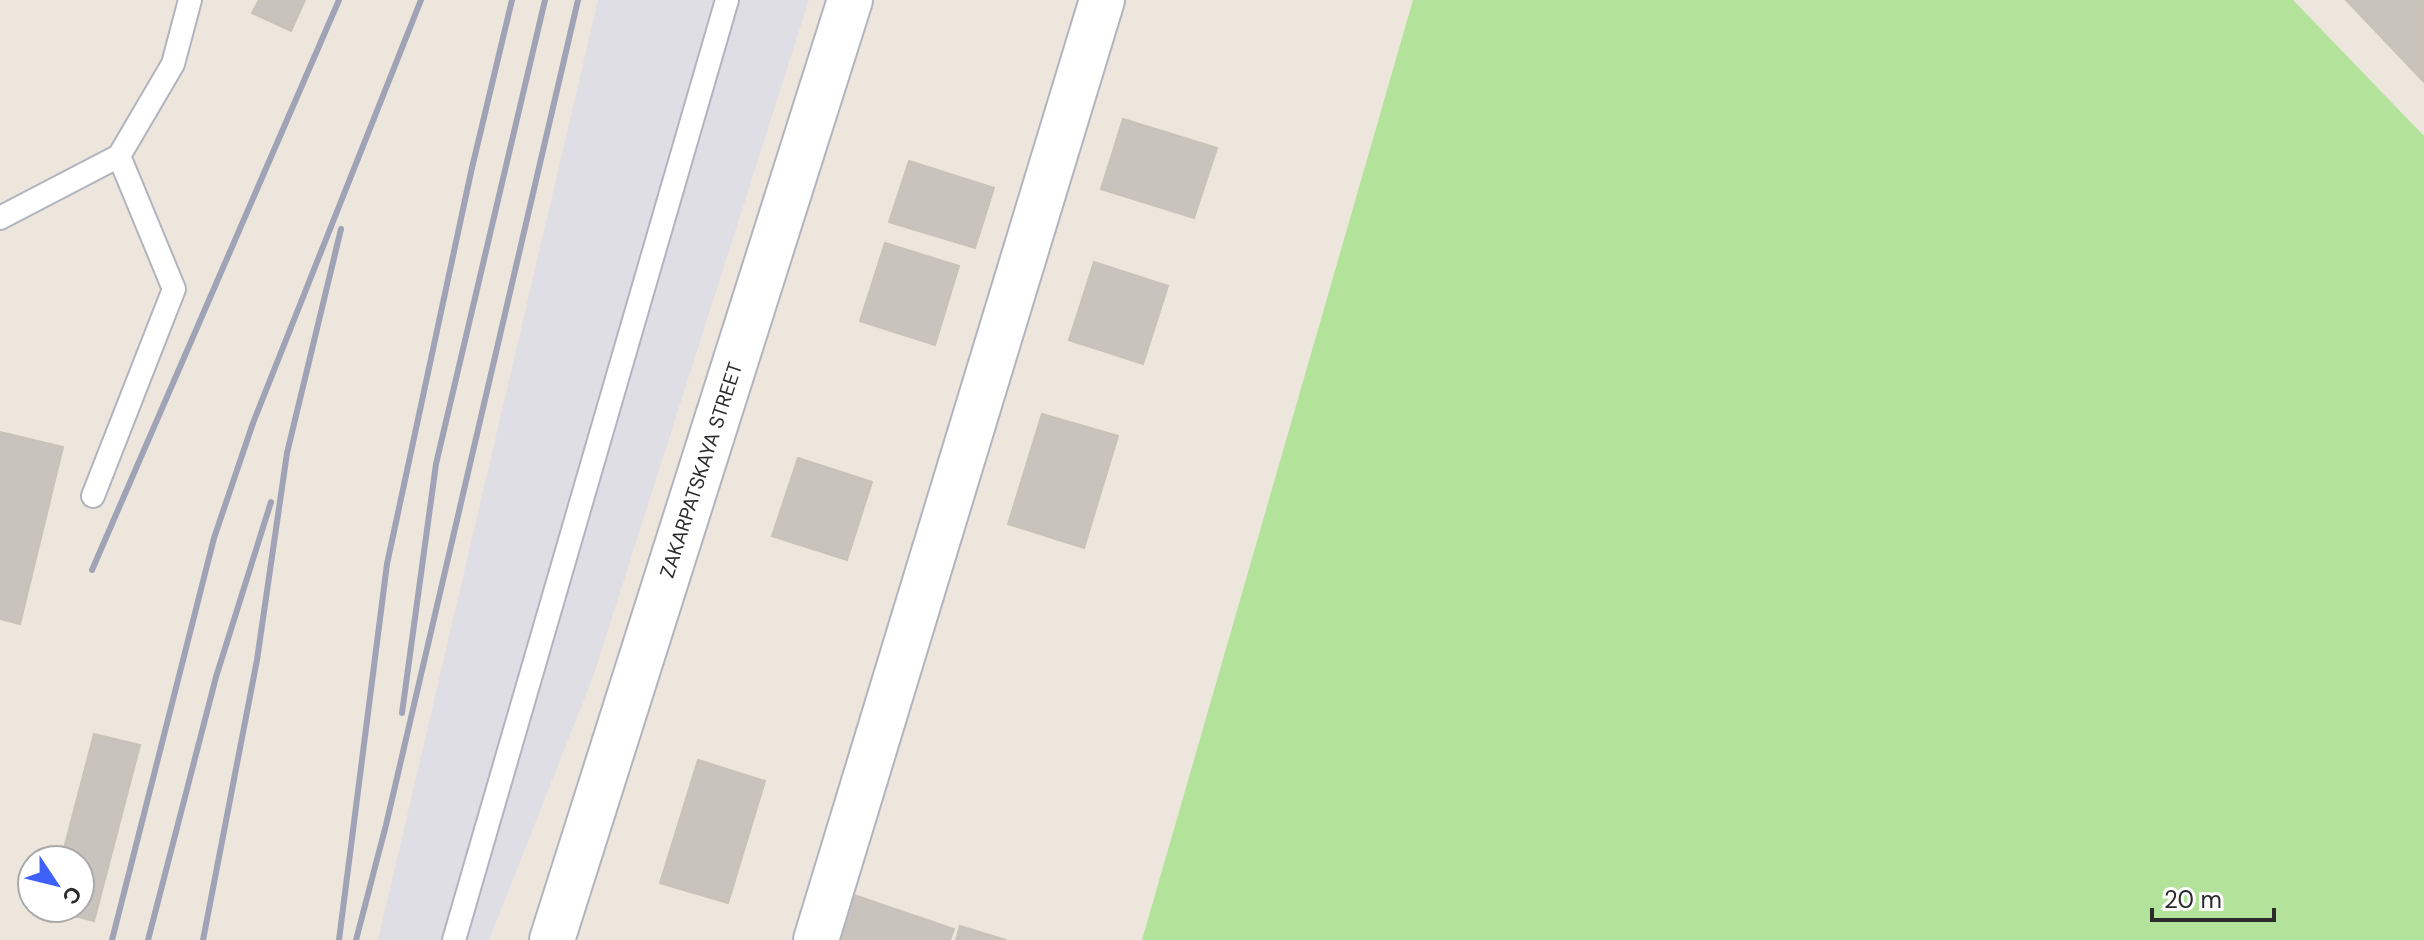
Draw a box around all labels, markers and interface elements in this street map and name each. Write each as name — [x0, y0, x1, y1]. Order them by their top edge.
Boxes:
street label: ZAKARPATSKAYA STREET — [654, 359, 748, 581]
north arrow — [16, 844, 96, 924]
scale bar — [2152, 872, 2274, 922]
text: С — [55, 880, 88, 910]
text: 20 m — [2164, 884, 2222, 915]

